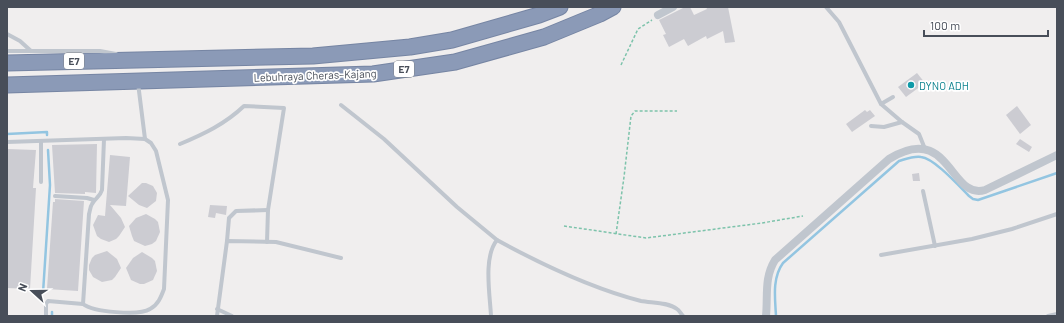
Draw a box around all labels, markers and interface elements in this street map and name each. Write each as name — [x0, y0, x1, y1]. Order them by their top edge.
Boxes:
scale bar — [924, 12, 1048, 38]
text: 100 m — [930, 18, 960, 32]
road number: E7 — [64, 53, 84, 69]
road number: E7 — [394, 61, 414, 77]
street label: Lebuhraya Cheras–Kajang — [253, 66, 377, 84]
place label: DYNO ADH — [919, 79, 969, 92]
marker: DYNO ADH — [906, 80, 916, 90]
north arrow — [12, 271, 52, 311]
text: N — [15, 281, 30, 293]

